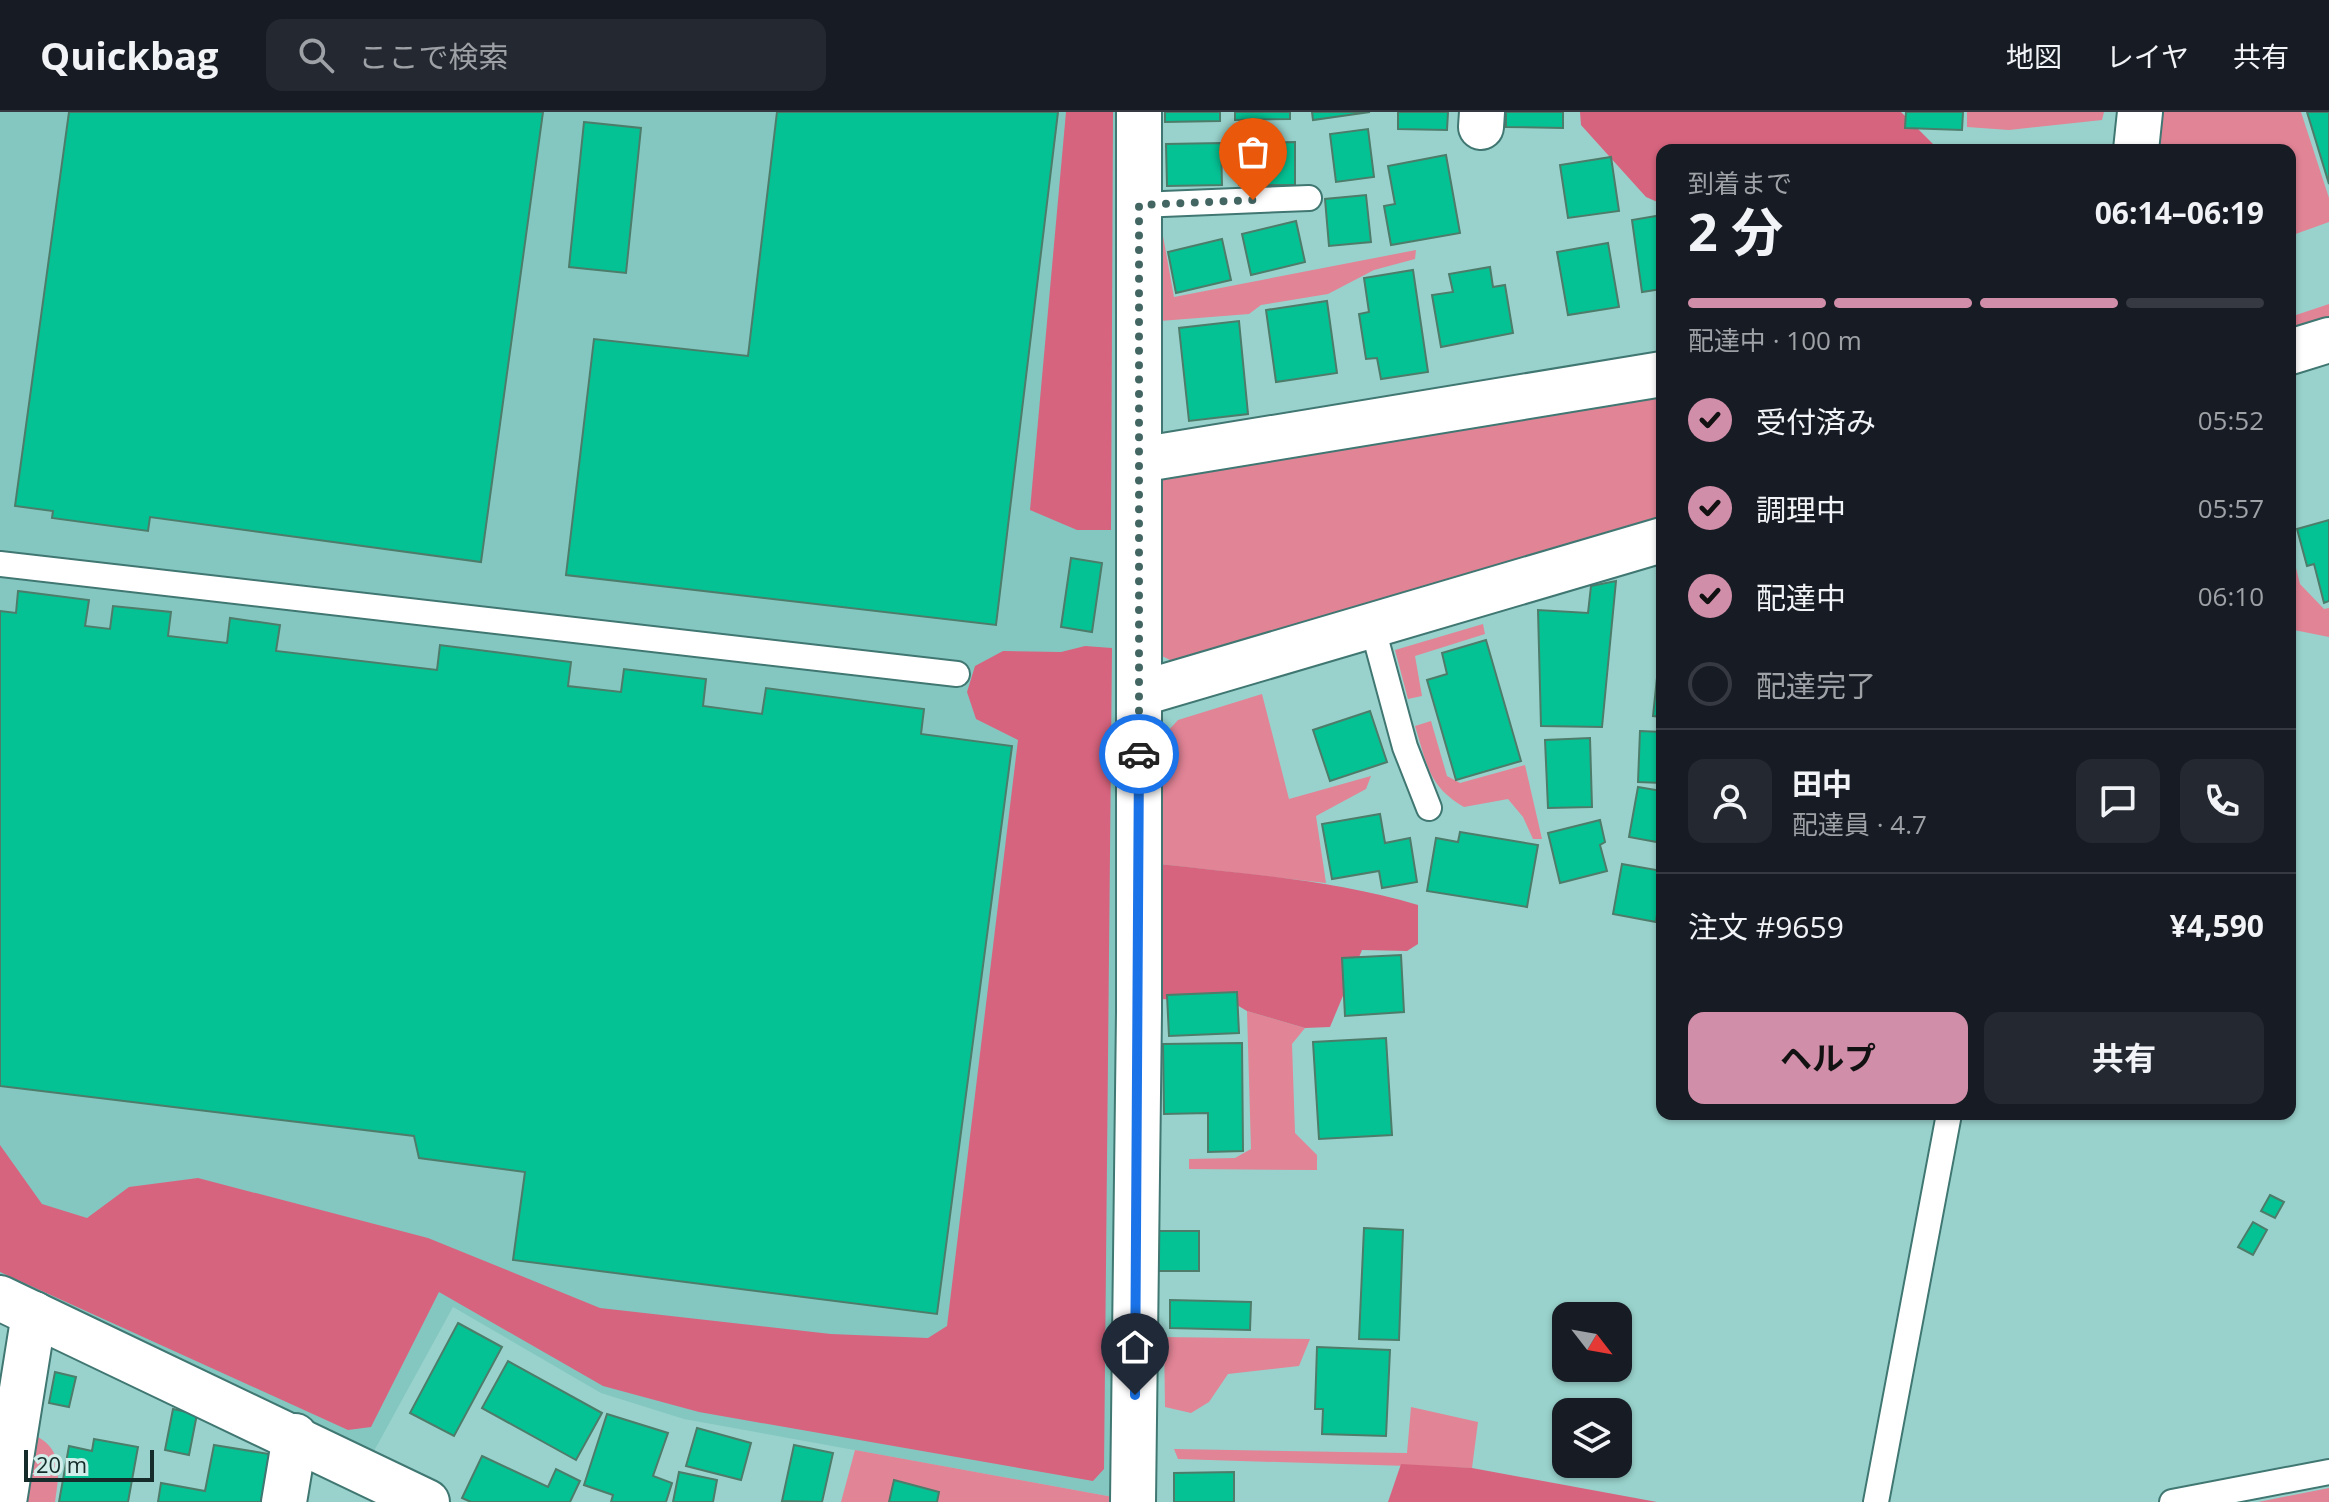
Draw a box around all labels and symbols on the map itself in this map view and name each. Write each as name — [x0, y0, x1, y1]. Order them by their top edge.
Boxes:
pin — [1219, 118, 1287, 200]
courier — [1099, 714, 1179, 794]
north arrow — [1552, 1302, 1632, 1382]
pin — [1101, 1313, 1169, 1395]
scale bar — [24, 1446, 154, 1482]

